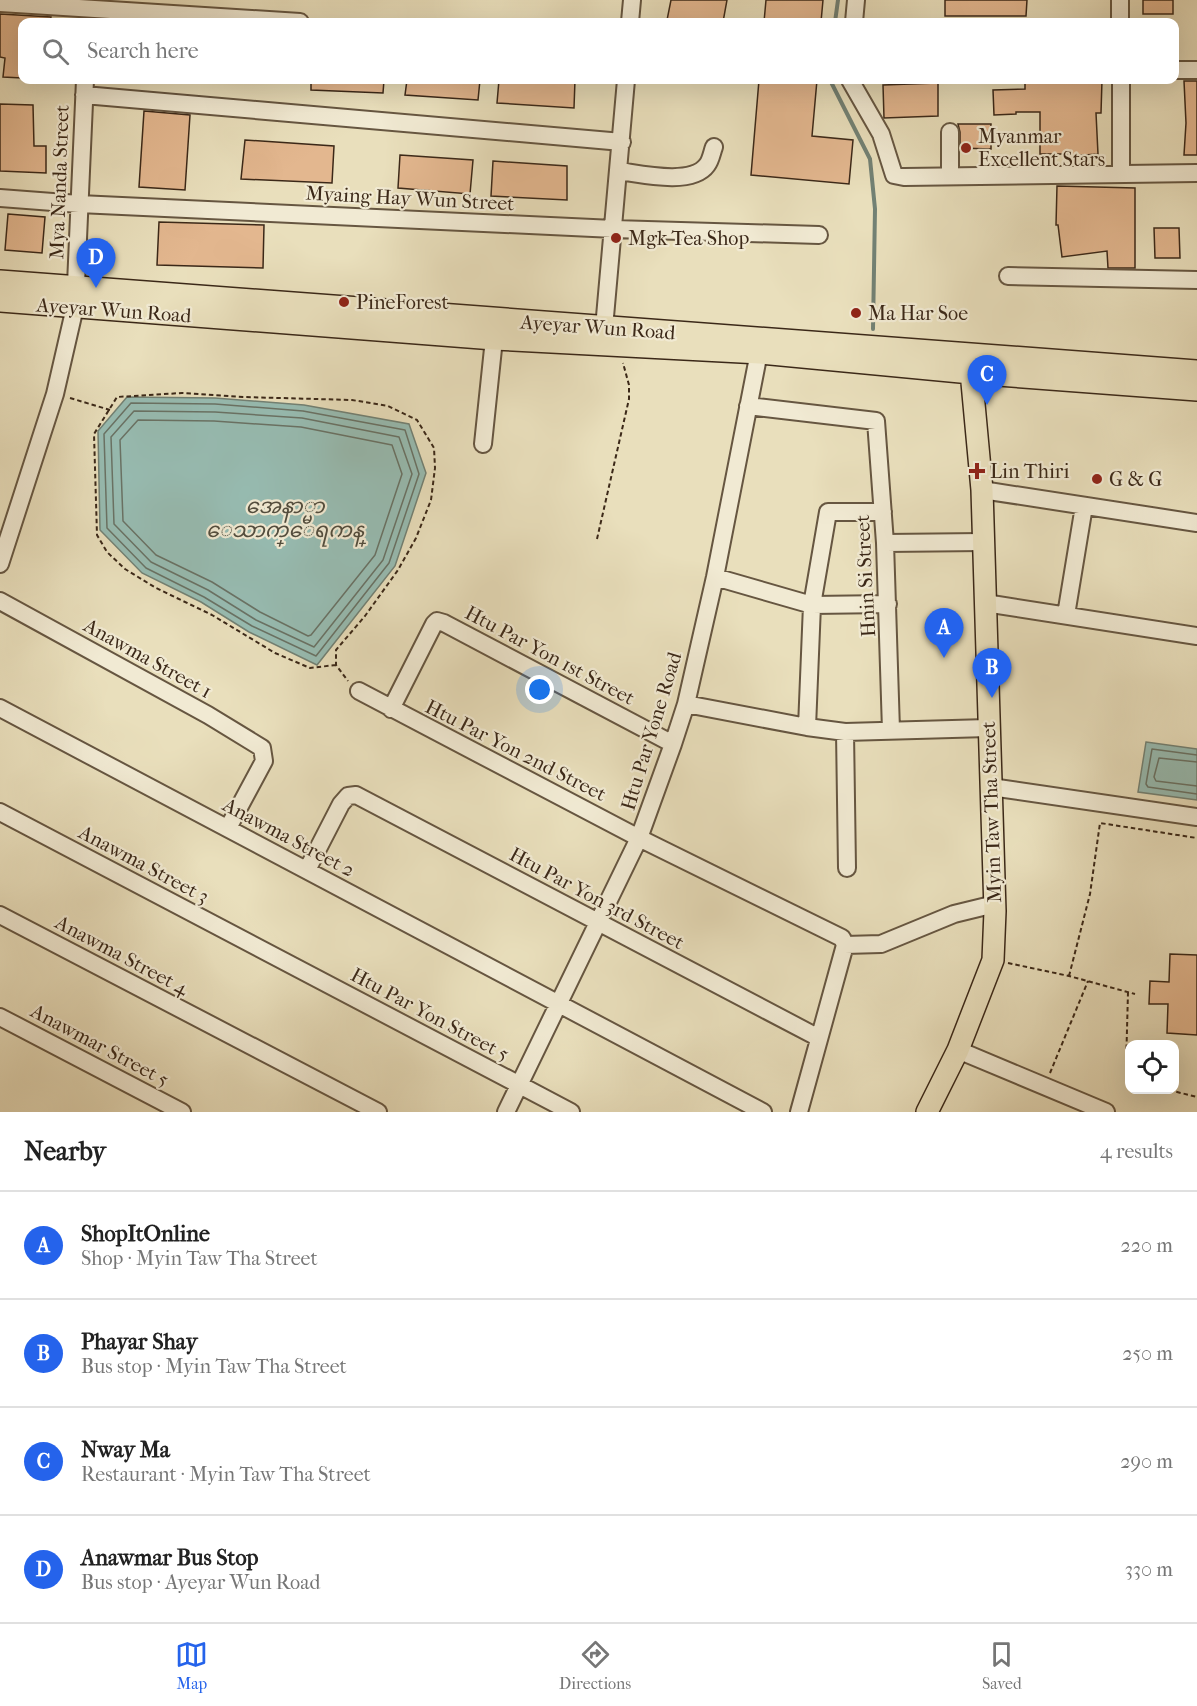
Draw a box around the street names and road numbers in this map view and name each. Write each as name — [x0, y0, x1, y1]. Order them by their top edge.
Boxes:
street label: Mya Nanda Street — [45, 104, 74, 260]
street label: Myaing Hay Wun Street — [305, 182, 515, 215]
street label: Ayeyar Wun Road — [35, 294, 193, 327]
street label: Ayeyar Wun Road — [519, 311, 677, 344]
street label: Hnin Si Street — [851, 514, 880, 638]
street label: Htu Par Yon 1st Street — [461, 601, 638, 710]
street label: Anawma Street 1 — [79, 613, 216, 703]
street label: Htu Par Yone Road — [616, 648, 687, 813]
street label: Htu Par Yon 2nd Street — [422, 695, 610, 806]
street label: Myin Taw Tha Street — [977, 721, 1006, 903]
street label: Anawma Street 2 — [218, 793, 359, 882]
street label: Anawma Street 3 — [74, 820, 213, 908]
street label: Htu Par Yon 3rd Street — [506, 843, 688, 954]
street label: Anawma Street 4 — [50, 910, 193, 1001]
street label: Htu Par Yon Street 5 — [347, 963, 513, 1066]
street label: Anawmar Street 5 — [26, 999, 173, 1091]

